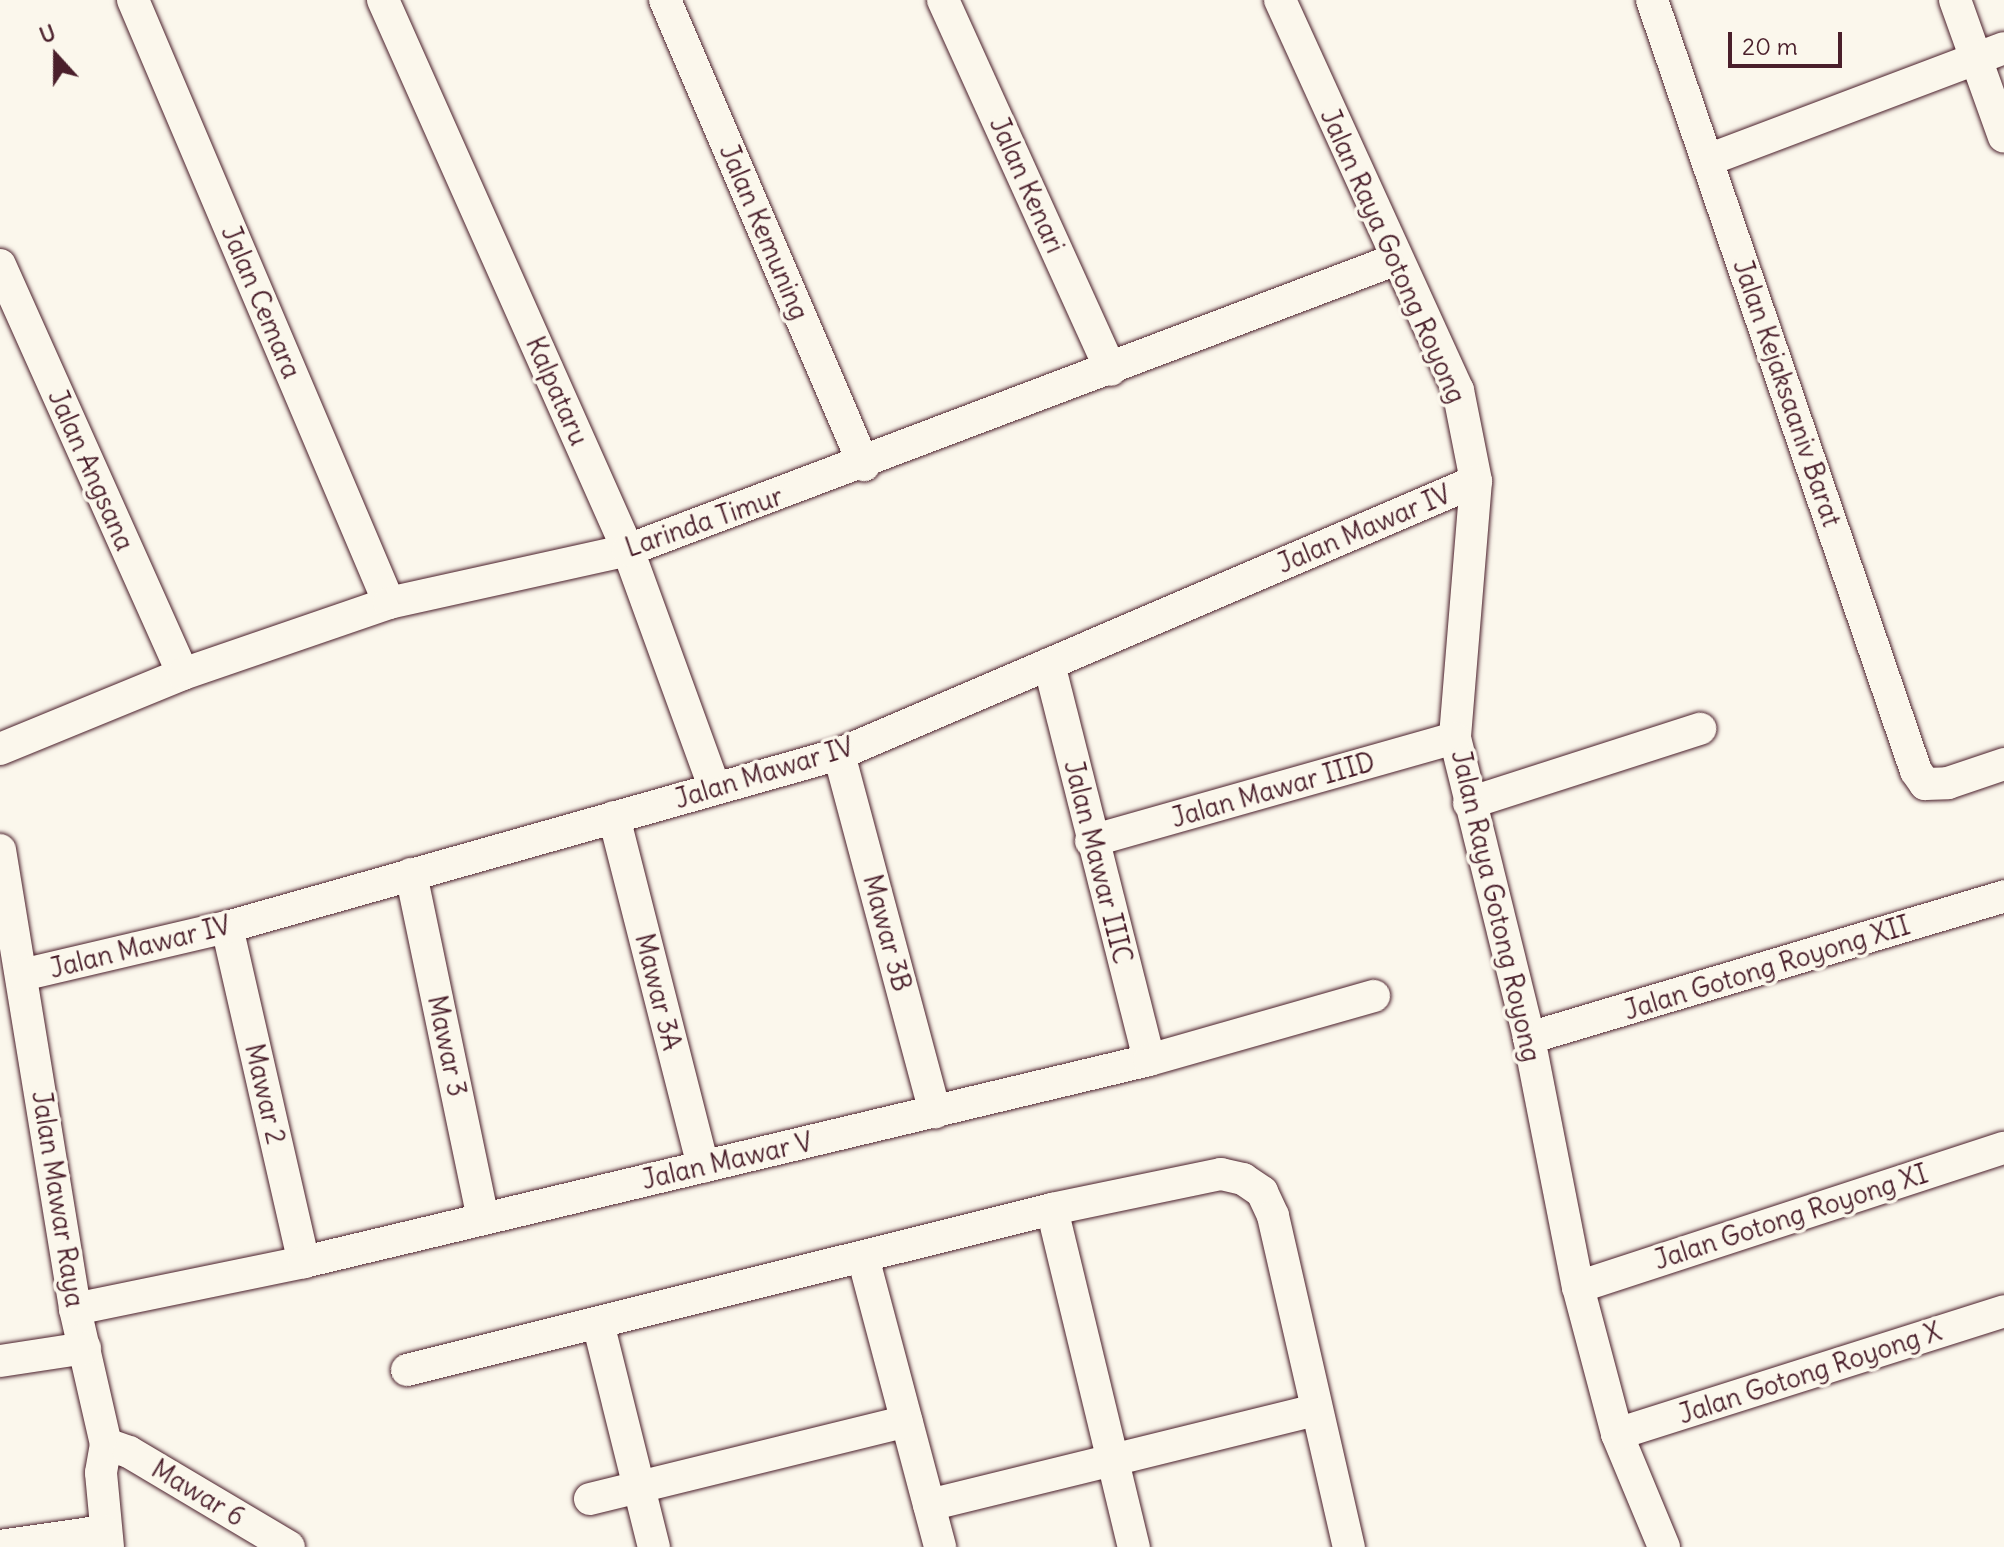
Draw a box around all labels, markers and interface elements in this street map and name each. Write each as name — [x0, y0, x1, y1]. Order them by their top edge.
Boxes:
north arrow — [16, 16, 96, 96]
scale bar — [1732, 16, 1846, 66]
text: U — [35, 18, 59, 49]
text: 20 m — [1742, 31, 1798, 61]
street label: Jalan Raya Gotong Royong — [1314, 104, 1472, 408]
street label: Jalan Kenari — [983, 112, 1071, 258]
street label: Jalan Kemuning — [713, 140, 815, 324]
street label: Jalan Cemara — [215, 221, 307, 383]
street label: Jalan Kejaksaaniv Barat — [1727, 255, 1847, 531]
street label: Kalpataru — [519, 332, 595, 450]
street label: Jalan Angsana — [42, 385, 140, 555]
street label: Jalan Mawar IV — [1273, 478, 1455, 580]
street label: Larinda Timur — [621, 480, 787, 564]
street label: Jalan Mawar IV — [671, 731, 857, 815]
street label: Jalan Mawar IIID — [1168, 746, 1378, 834]
street label: Jalan Raya Gotong Royong — [1445, 747, 1547, 1065]
street label: Jalan Mawar IIIC — [1058, 757, 1138, 967]
street label: Mawar 3B — [856, 871, 918, 995]
street label: Jalan Mawar IV — [46, 909, 234, 985]
street label: Jalan Gotong Royong XII — [1620, 910, 1914, 1026]
street label: Mawar 3A — [628, 930, 688, 1054]
street label: Mawar 3 — [421, 993, 473, 1099]
street label: Mawar 2 — [238, 1041, 292, 1147]
street label: Jalan Mawar Raya — [26, 1089, 90, 1309]
street label: Jalan Mawar V — [639, 1126, 815, 1196]
street label: Jalan Gotong Royong XI — [1650, 1158, 1932, 1276]
street label: Jalan Gotong Royong X — [1675, 1316, 1945, 1430]
street label: Mawar 6 — [146, 1453, 250, 1533]

